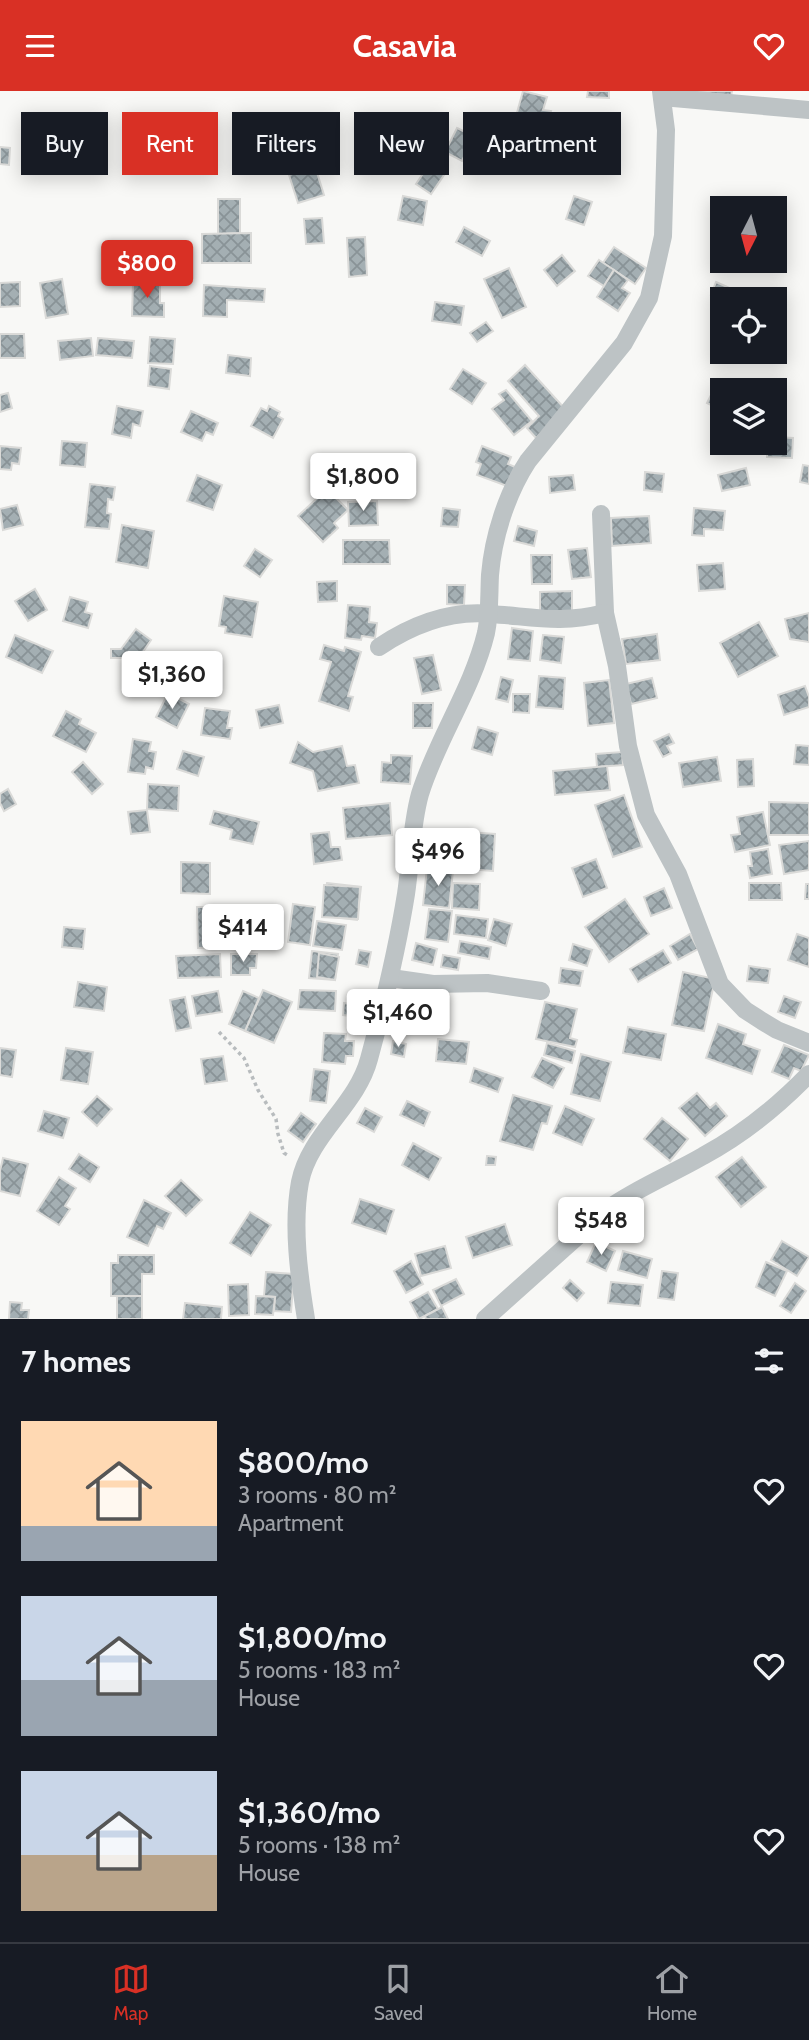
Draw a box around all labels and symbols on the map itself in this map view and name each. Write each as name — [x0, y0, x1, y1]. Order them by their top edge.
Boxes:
north arrow — [710, 196, 788, 273]
pin: $800 — [106, 241, 188, 300]
pin: $1,800 — [306, 453, 420, 513]
pin: $1,360 — [115, 651, 229, 711]
pin: $496 — [397, 829, 479, 888]
pin: $414 — [202, 905, 284, 964]
pin: $1,460 — [341, 989, 455, 1049]
pin: $548 — [560, 1197, 642, 1257]

